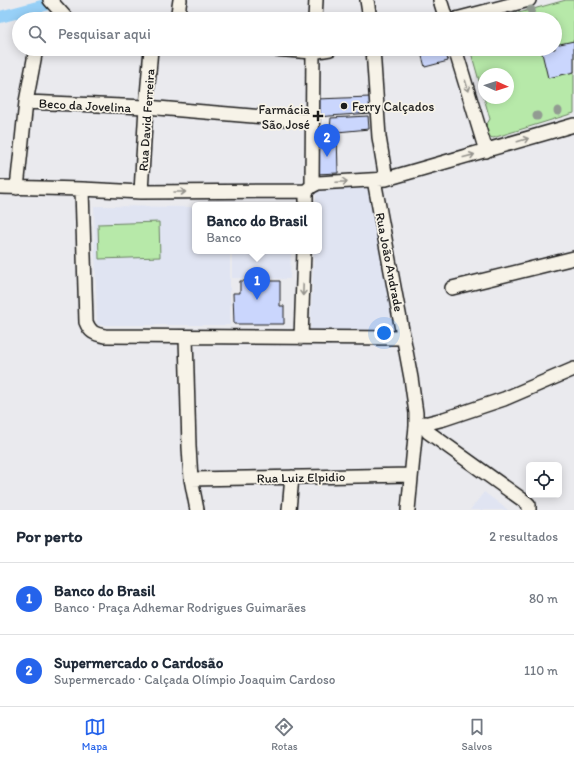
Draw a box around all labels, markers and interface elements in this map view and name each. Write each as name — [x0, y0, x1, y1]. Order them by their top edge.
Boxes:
search box — [12, 12, 562, 56]
icon: search — [26, 23, 48, 45]
text: Pesquisar aqui — [58, 25, 151, 43]
street label: Rua David Ferreira — [135, 68, 158, 172]
north arrow — [478, 68, 514, 104]
one-way arrow — [464, 80, 471, 93]
street label: Beco da Jovelina — [38, 96, 132, 115]
place label: Ferry Calçados — [352, 99, 434, 114]
marker: Ferry Calçados — [339, 101, 349, 111]
place label: Farmácia São José — [258, 102, 310, 132]
marker: Farmácia São José — [313, 111, 323, 121]
pin: 2 — [314, 124, 340, 157]
one-way arrow — [517, 136, 530, 143]
one-way arrow — [462, 152, 475, 159]
one-way arrow — [335, 178, 348, 185]
one-way arrow — [173, 188, 186, 196]
popup — [192, 202, 322, 254]
street label: Rua João Andrade — [373, 211, 407, 313]
text: Banco do Brasil — [206, 212, 308, 230]
text: Banco — [206, 230, 241, 245]
pin: 1 — [244, 267, 270, 300]
one-way arrow — [299, 283, 307, 296]
your location — [374, 323, 394, 343]
map controls — [526, 462, 562, 498]
button: locate — [526, 462, 562, 498]
street label: Rua Luiz Elpidio — [257, 469, 346, 486]
text: Por perto — [16, 526, 83, 546]
text: 2 resultados — [489, 529, 558, 544]
text: Banco do Brasil — [54, 582, 155, 600]
text: 1 — [26, 591, 32, 606]
text: 80 m — [529, 591, 558, 606]
text: Banco · Praça Adhemar Rodrigues Guimarães — [54, 600, 306, 615]
text: Supermercado o Cardosão — [54, 654, 223, 672]
text: 2 — [26, 663, 32, 678]
text: 110 m — [524, 663, 558, 678]
text: Supermercado · Calçada Olímpio Joaquim Cardoso — [54, 672, 335, 687]
tab: Mapa — [82, 716, 107, 753]
tab: Rotas — [271, 716, 298, 753]
tab: Salvos — [461, 716, 492, 753]

